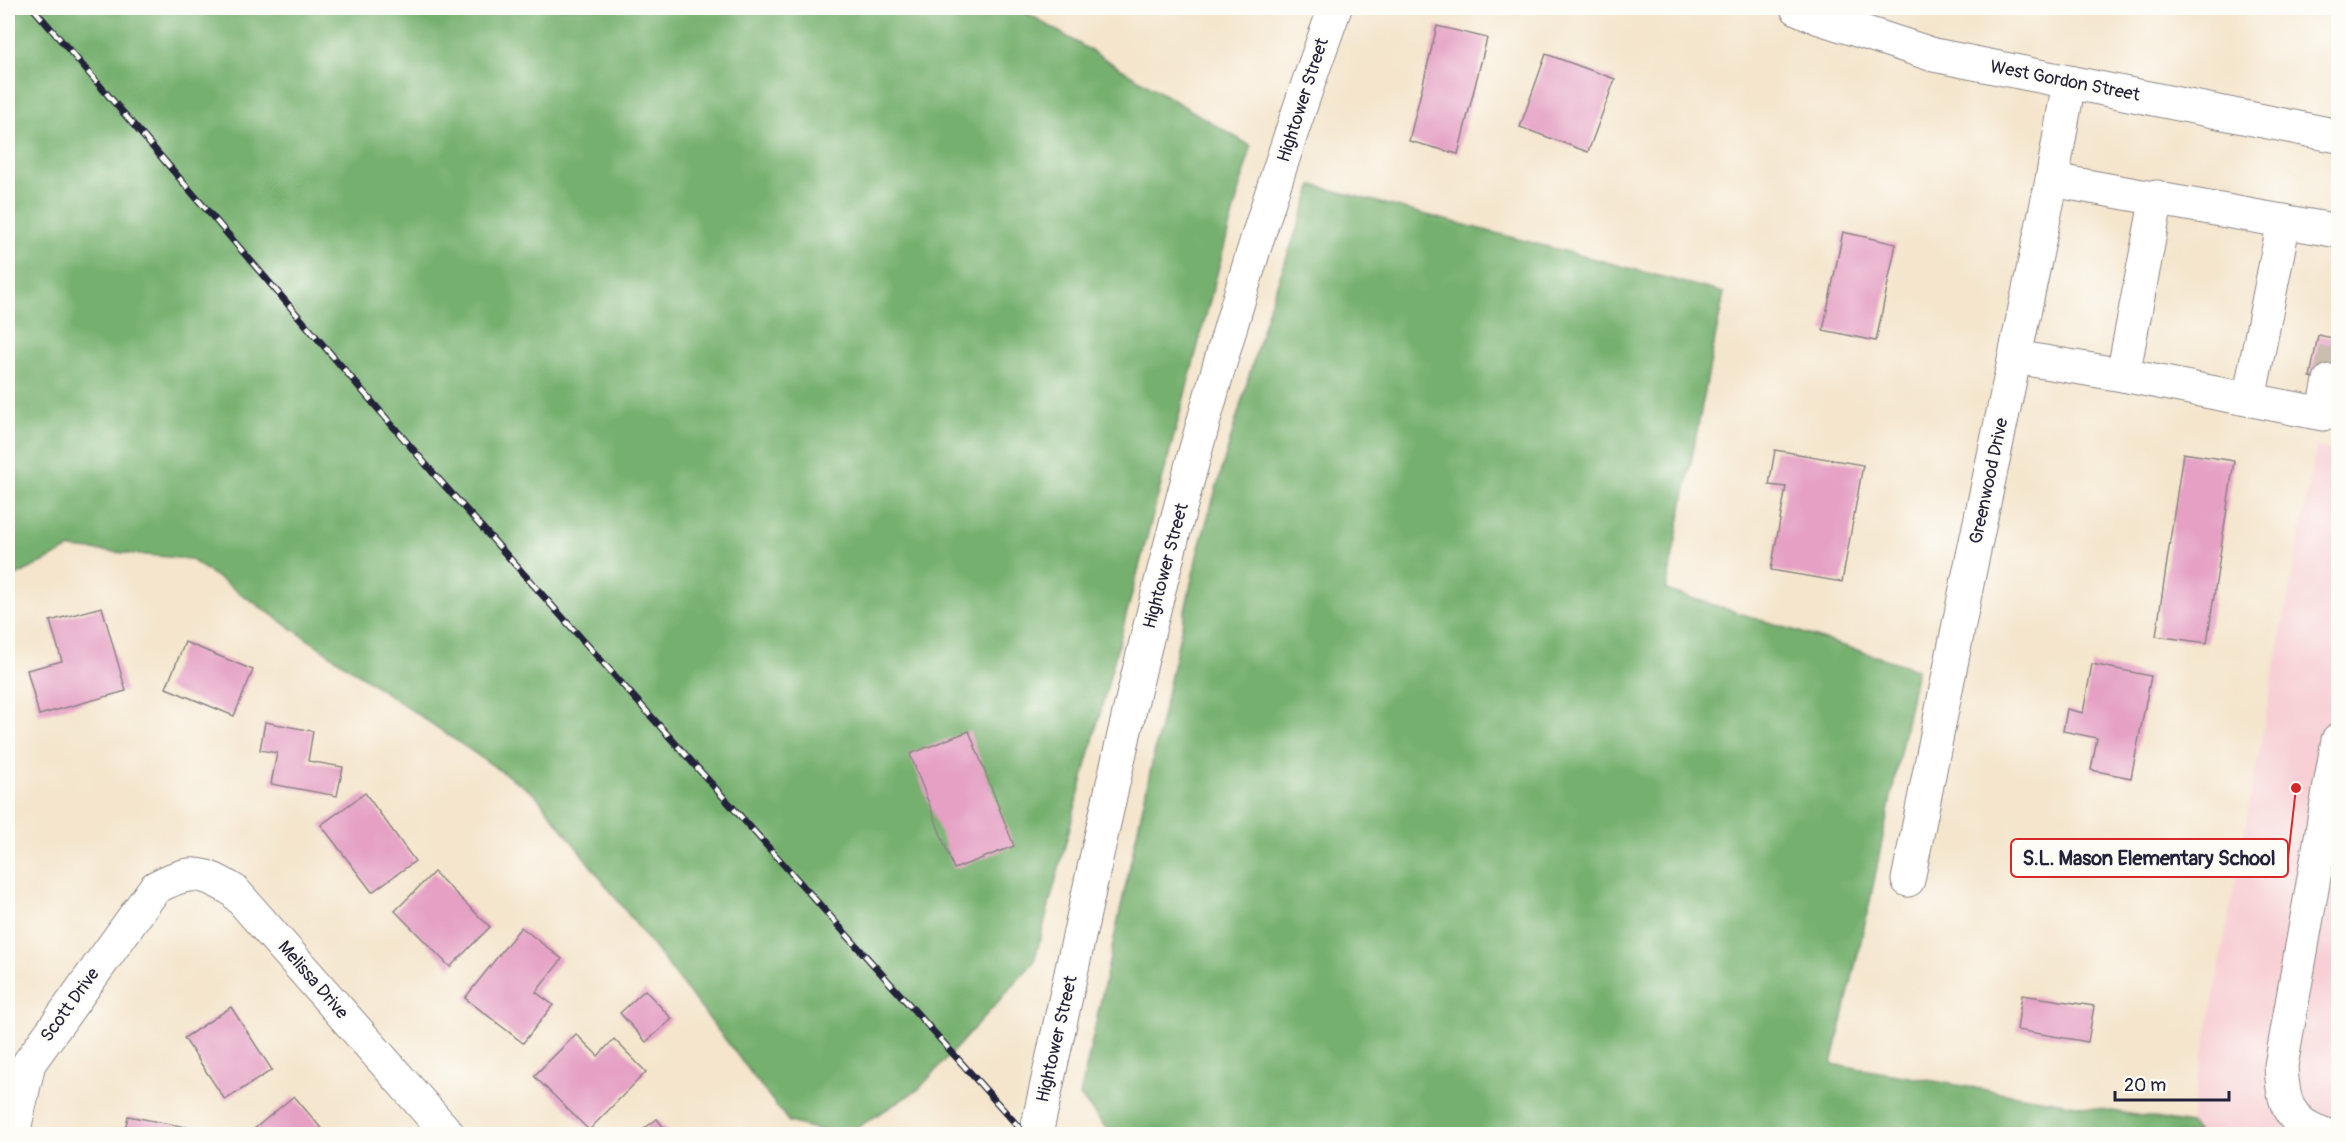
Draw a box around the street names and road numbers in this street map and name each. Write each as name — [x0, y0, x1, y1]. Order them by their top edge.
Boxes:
street label: Hightower Street — [1272, 34, 1334, 165]
street label: West Gordon Street — [1988, 55, 2143, 107]
street label: Greenwood Drive — [1964, 416, 2014, 546]
street label: Hightower Street — [1138, 500, 1194, 631]
street label: Melissa Drive — [273, 936, 353, 1024]
street label: Scott Drive — [35, 963, 105, 1047]
street label: Hightower Street — [1031, 973, 1083, 1105]

